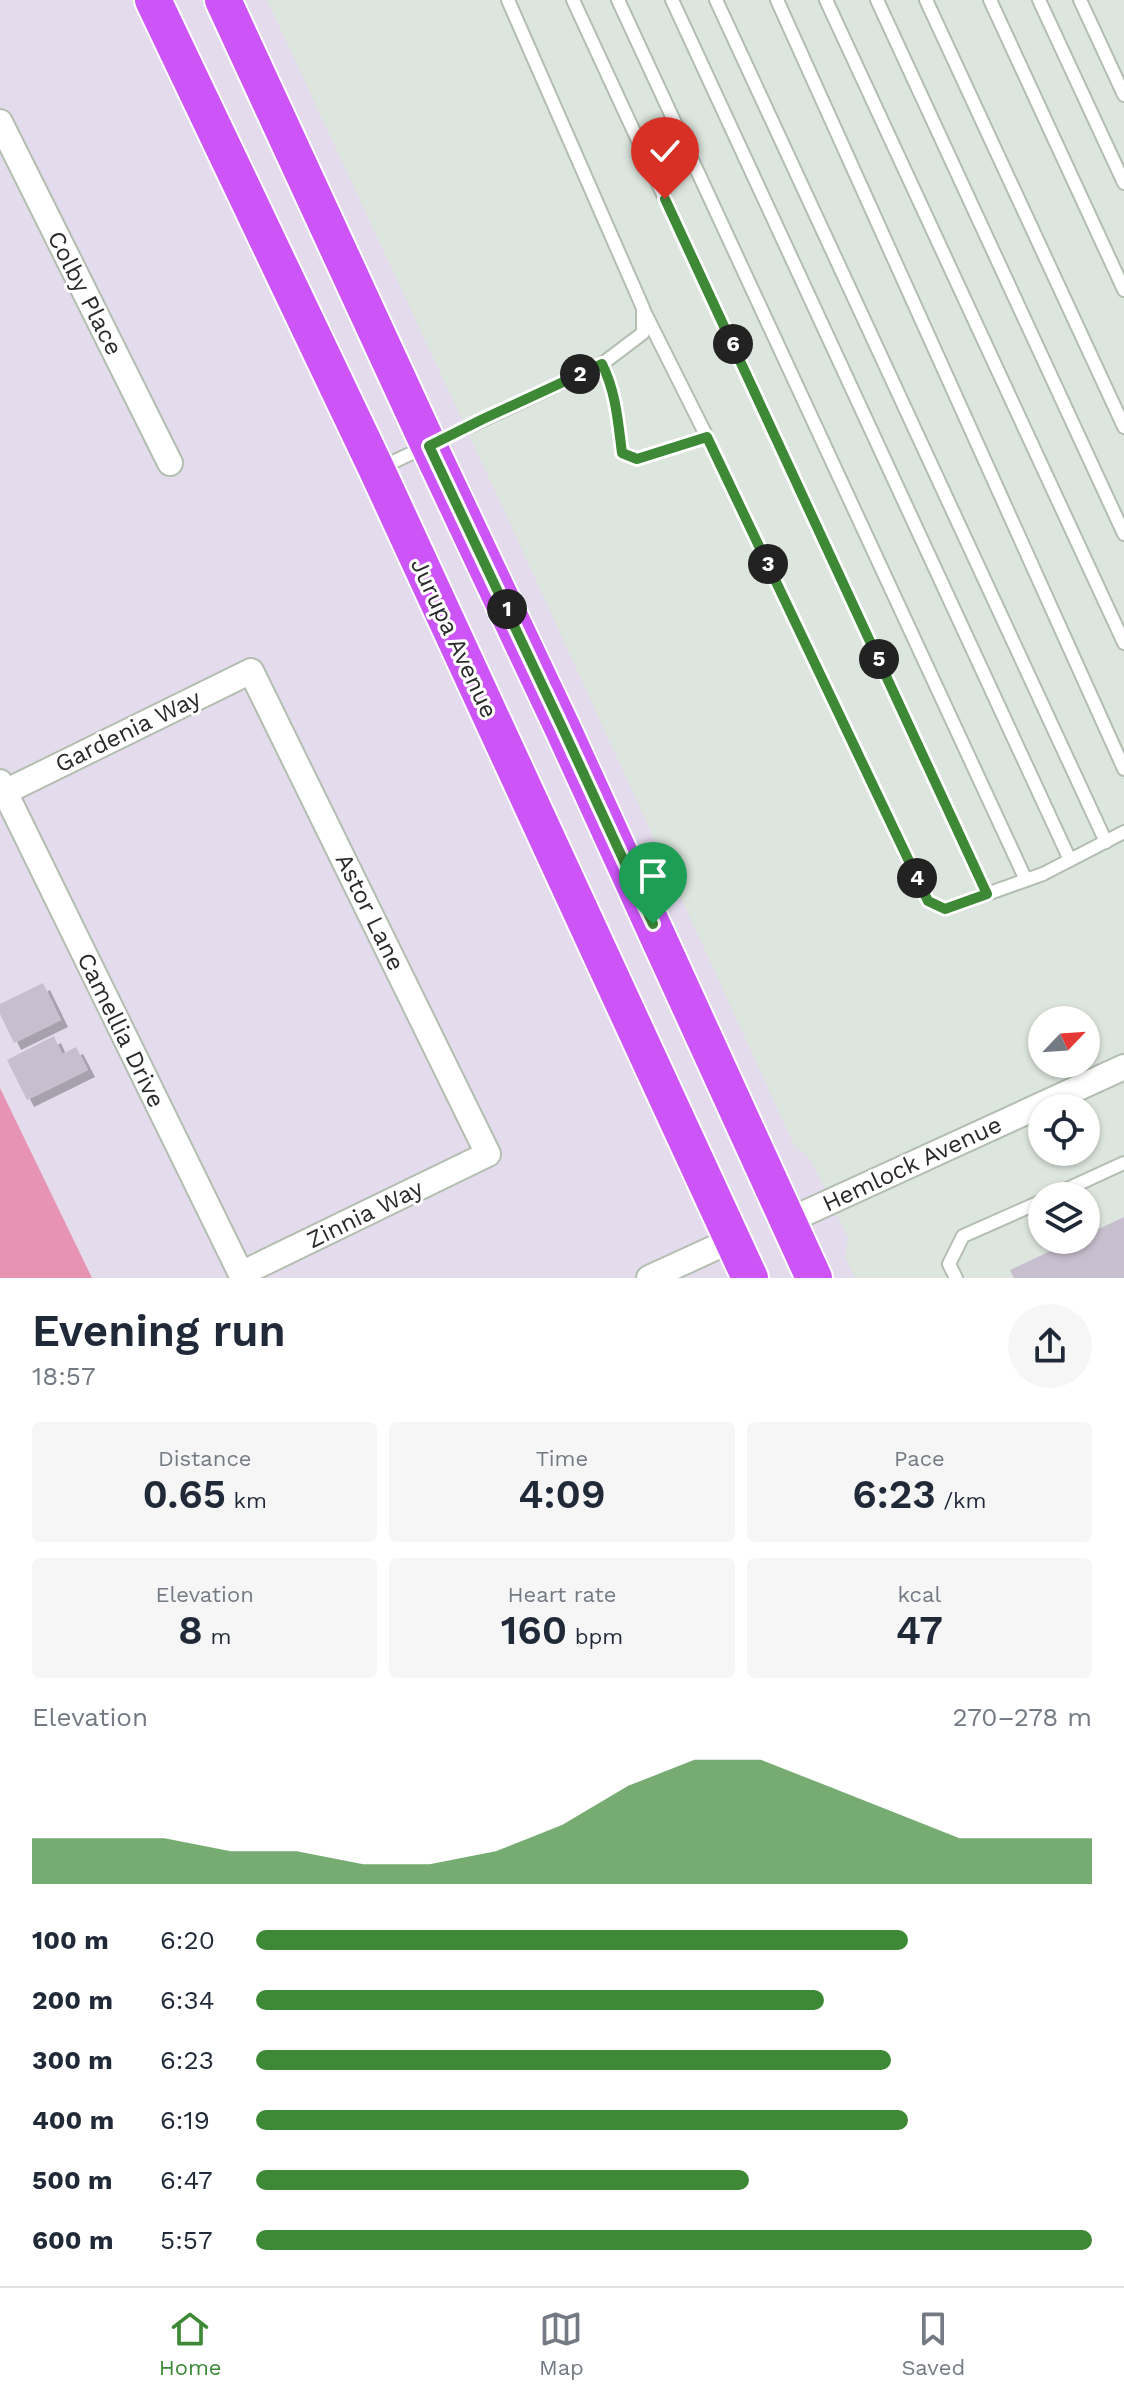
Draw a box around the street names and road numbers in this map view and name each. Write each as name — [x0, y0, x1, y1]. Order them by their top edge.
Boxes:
street label: Colby Place — [42, 226, 128, 360]
street label: Jurupa Avenue — [405, 554, 503, 722]
street label: Gardenia Way — [51, 683, 206, 778]
street label: Astor Lane — [330, 849, 410, 975]
street label: Camellia Drive — [71, 948, 171, 1112]
street label: Hemlock Avenue — [818, 1110, 1006, 1218]
street label: Zinnia Way — [302, 1174, 428, 1254]

